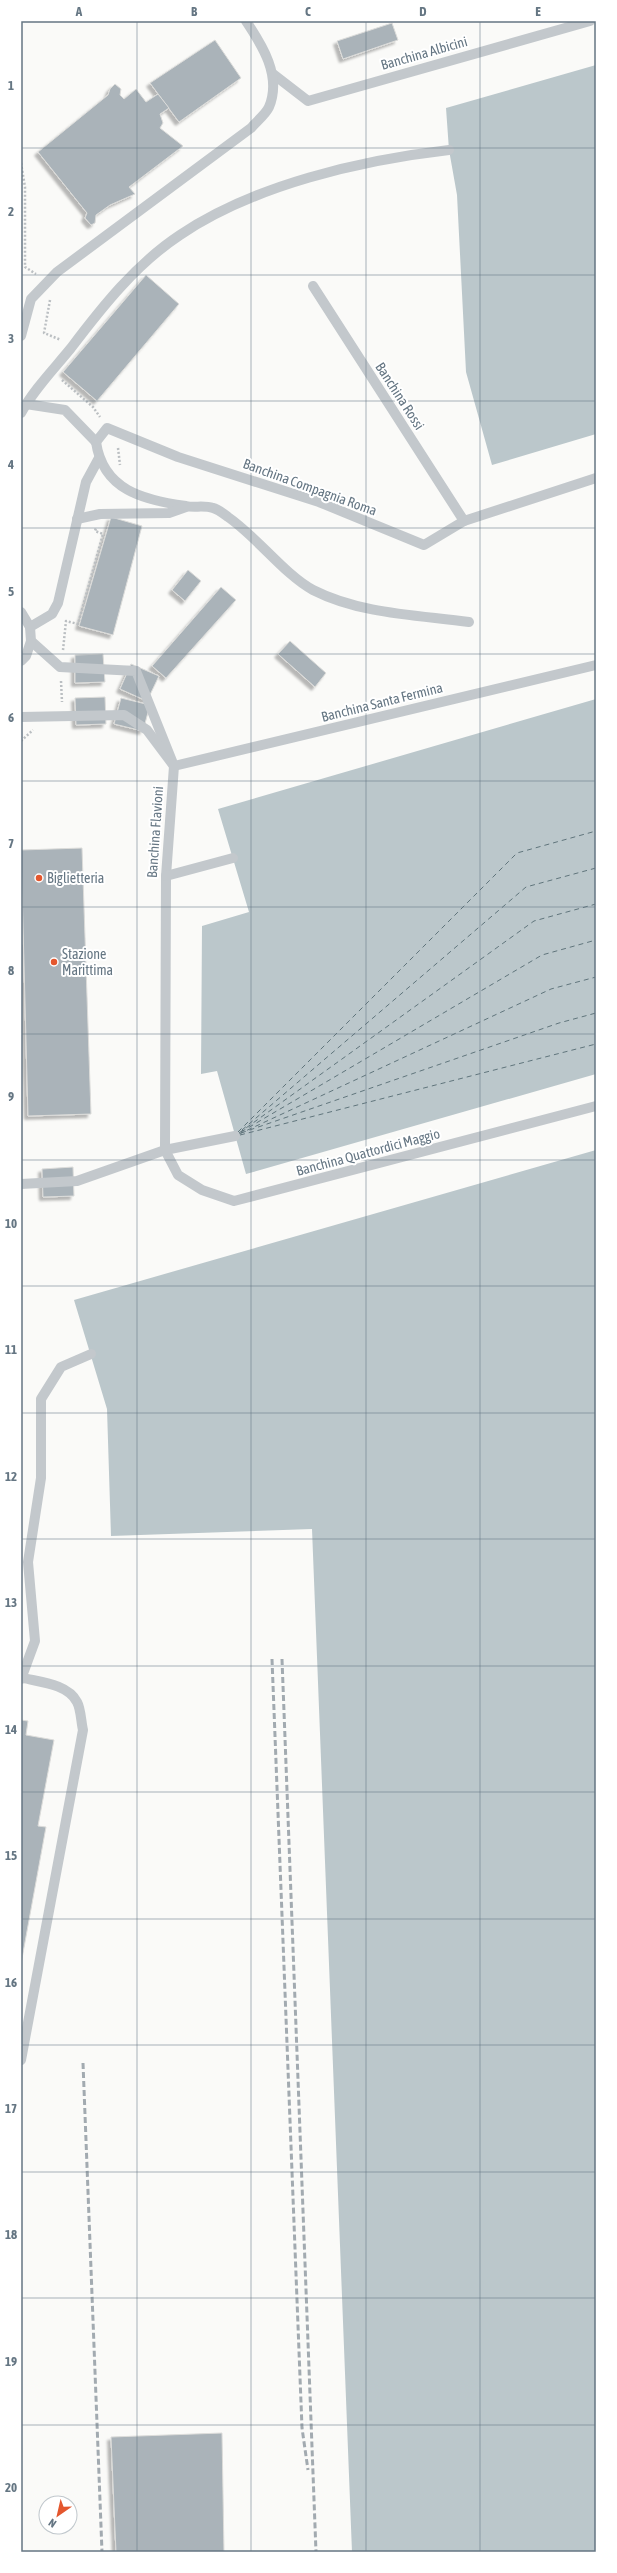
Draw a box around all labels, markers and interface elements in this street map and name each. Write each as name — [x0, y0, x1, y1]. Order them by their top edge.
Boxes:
text: A — [75, 4, 83, 19]
text: B — [191, 4, 198, 19]
text: C — [305, 4, 311, 19]
text: D — [419, 4, 427, 19]
text: E — [535, 4, 541, 19]
street label: Banchina Albicini — [379, 33, 469, 73]
text: 1 — [8, 78, 14, 93]
text: 2 — [8, 204, 14, 219]
text: 3 — [8, 331, 14, 346]
street label: Banchina Rossi — [372, 359, 428, 433]
street label: Banchina Compagnia Roma — [241, 455, 379, 519]
text: 4 — [7, 457, 14, 472]
text: 5 — [8, 584, 14, 599]
street label: Banchina Santa Fermina — [320, 679, 444, 725]
text: 6 — [8, 710, 14, 725]
street label: Banchina Flavioni — [144, 786, 166, 878]
text: 7 — [8, 836, 14, 851]
place label: Biglietteria — [47, 870, 104, 886]
marker: Biglietteria — [34, 873, 44, 883]
place label: Stazione Marittima — [62, 946, 113, 978]
marker: Stazione Marittima — [49, 957, 59, 967]
text: 8 — [8, 963, 14, 978]
text: 9 — [8, 1089, 14, 1104]
street label: Banchina Quattordici Maggio — [294, 1125, 442, 1179]
text: 10 — [5, 1216, 17, 1231]
text: 11 — [5, 1342, 17, 1357]
text: 12 — [5, 1469, 17, 1484]
text: 13 — [5, 1595, 17, 1610]
text: 14 — [5, 1722, 17, 1737]
text: 15 — [5, 1848, 17, 1863]
text: 16 — [5, 1975, 17, 1990]
text: 17 — [5, 2101, 17, 2116]
text: 18 — [5, 2227, 17, 2242]
text: 19 — [5, 2354, 17, 2369]
text: 20 — [5, 2480, 17, 2495]
north arrow — [38, 2495, 78, 2535]
text: N — [46, 2516, 58, 2530]

